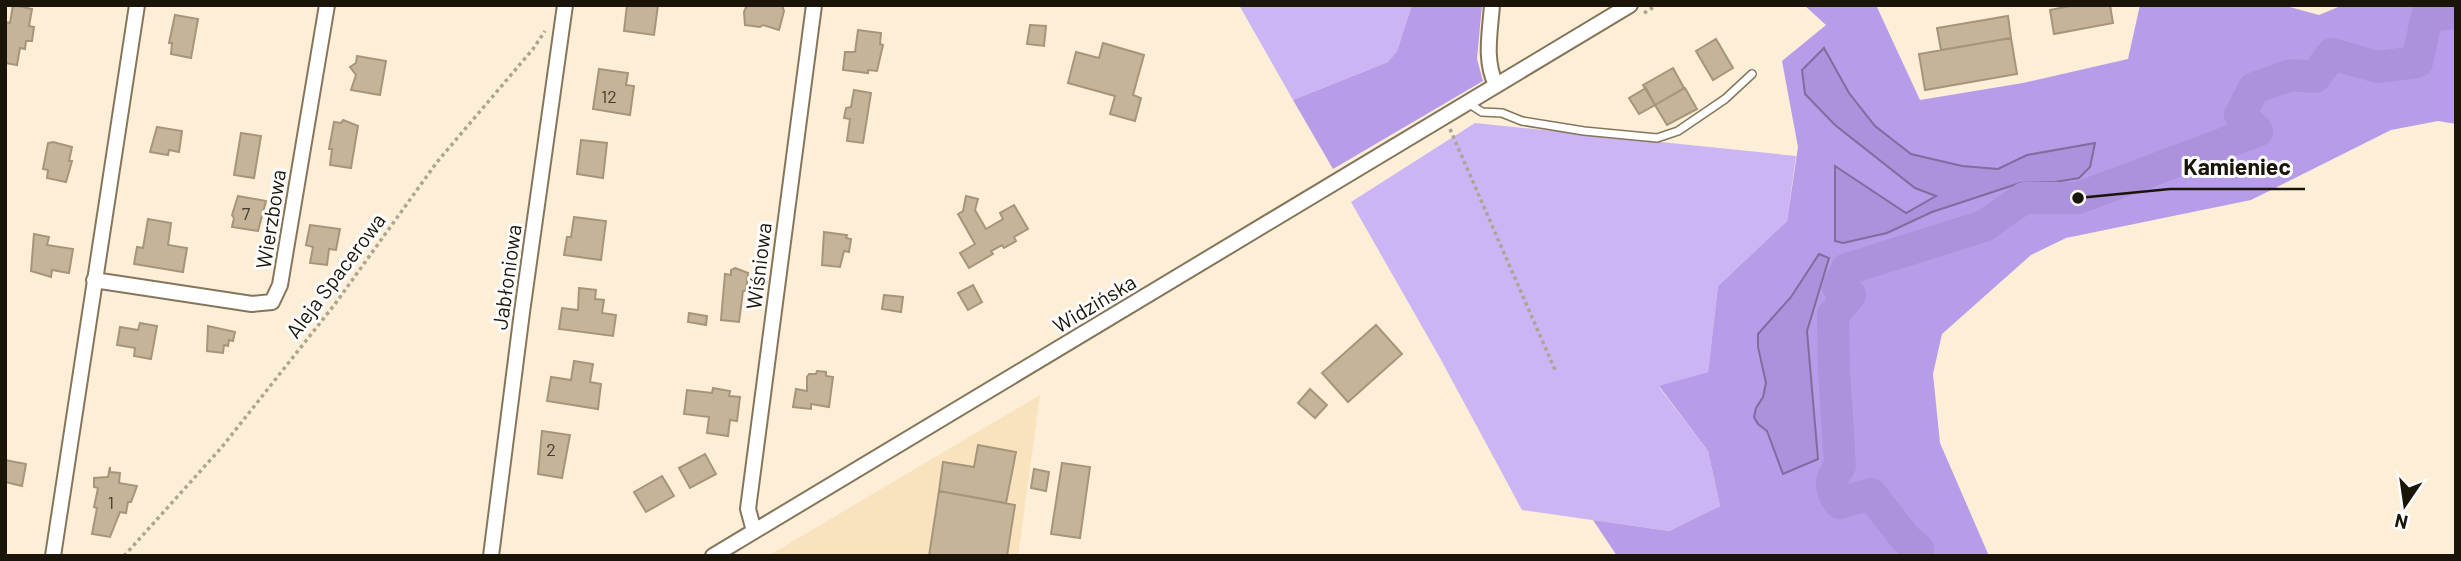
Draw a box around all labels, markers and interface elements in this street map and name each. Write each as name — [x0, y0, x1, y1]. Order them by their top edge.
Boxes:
house number: 12 — [601, 85, 617, 107]
callout: Kamieniec — [2170, 145, 2305, 189]
text: Kamieniec — [2183, 152, 2291, 180]
street label: Wierzbowa — [250, 168, 290, 270]
house number: 7 — [242, 202, 251, 224]
street label: Aleja Spacerowa — [280, 208, 390, 342]
street label: Wiśniowa — [740, 221, 776, 311]
street label: Jabłoniowa — [486, 223, 526, 331]
street label: Widzińska — [1048, 268, 1140, 338]
house number: 2 — [546, 438, 556, 460]
north arrow — [2370, 470, 2440, 540]
house number: 1 — [108, 491, 114, 513]
text: N — [2392, 509, 2410, 535]

